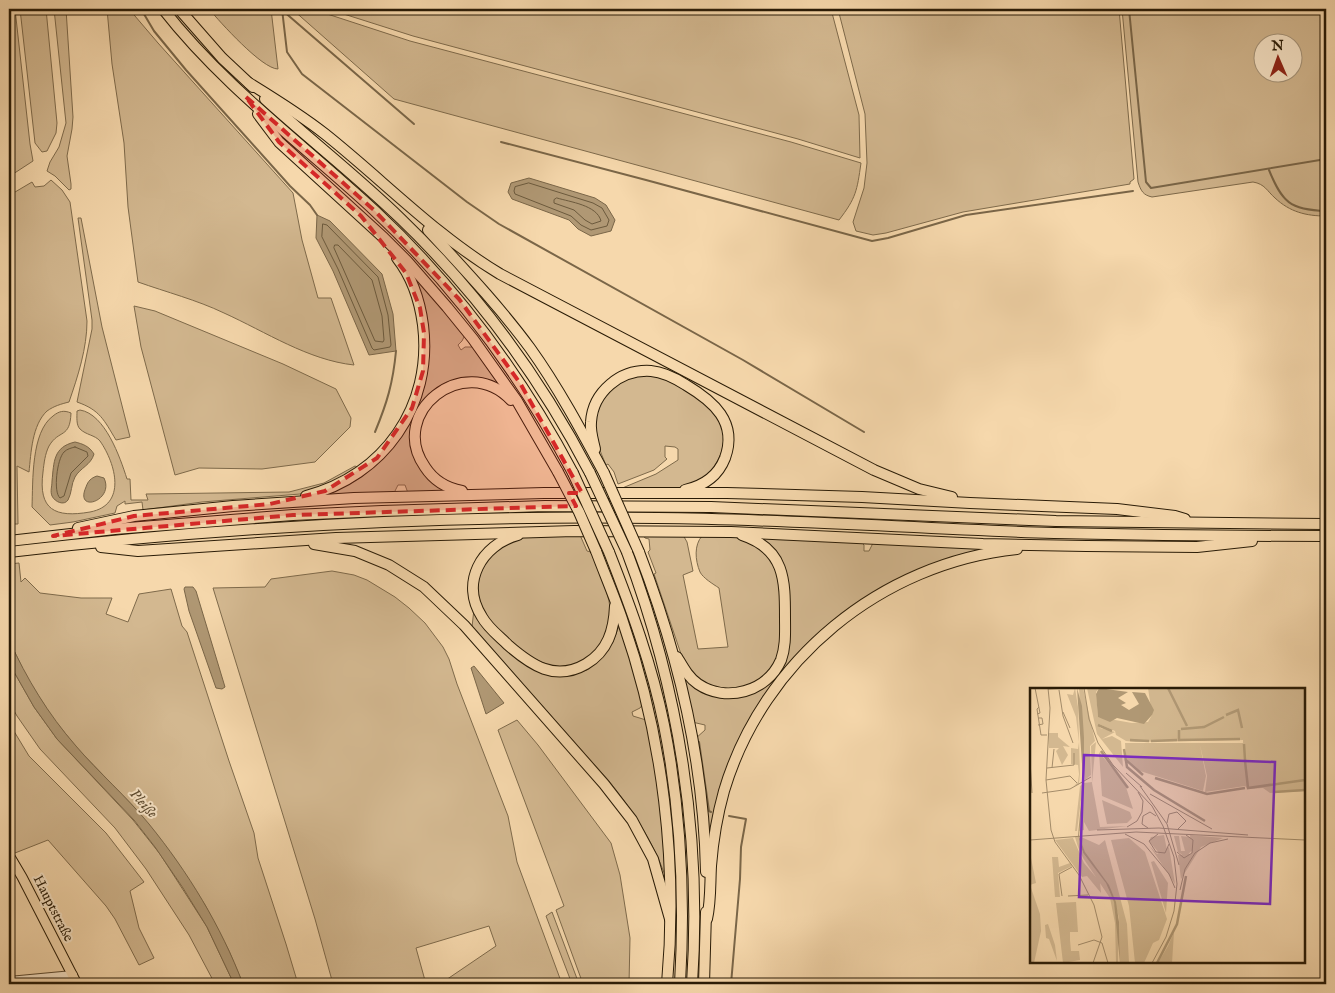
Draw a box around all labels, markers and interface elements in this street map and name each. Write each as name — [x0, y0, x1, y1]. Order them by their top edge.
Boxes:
north arrow — [1252, 32, 1302, 82]
text: N — [1270, 37, 1284, 55]
inset map — [1030, 688, 1305, 963]
water label: Pleiße — [126, 785, 162, 822]
street label: Hauptstraße — [29, 872, 78, 945]

